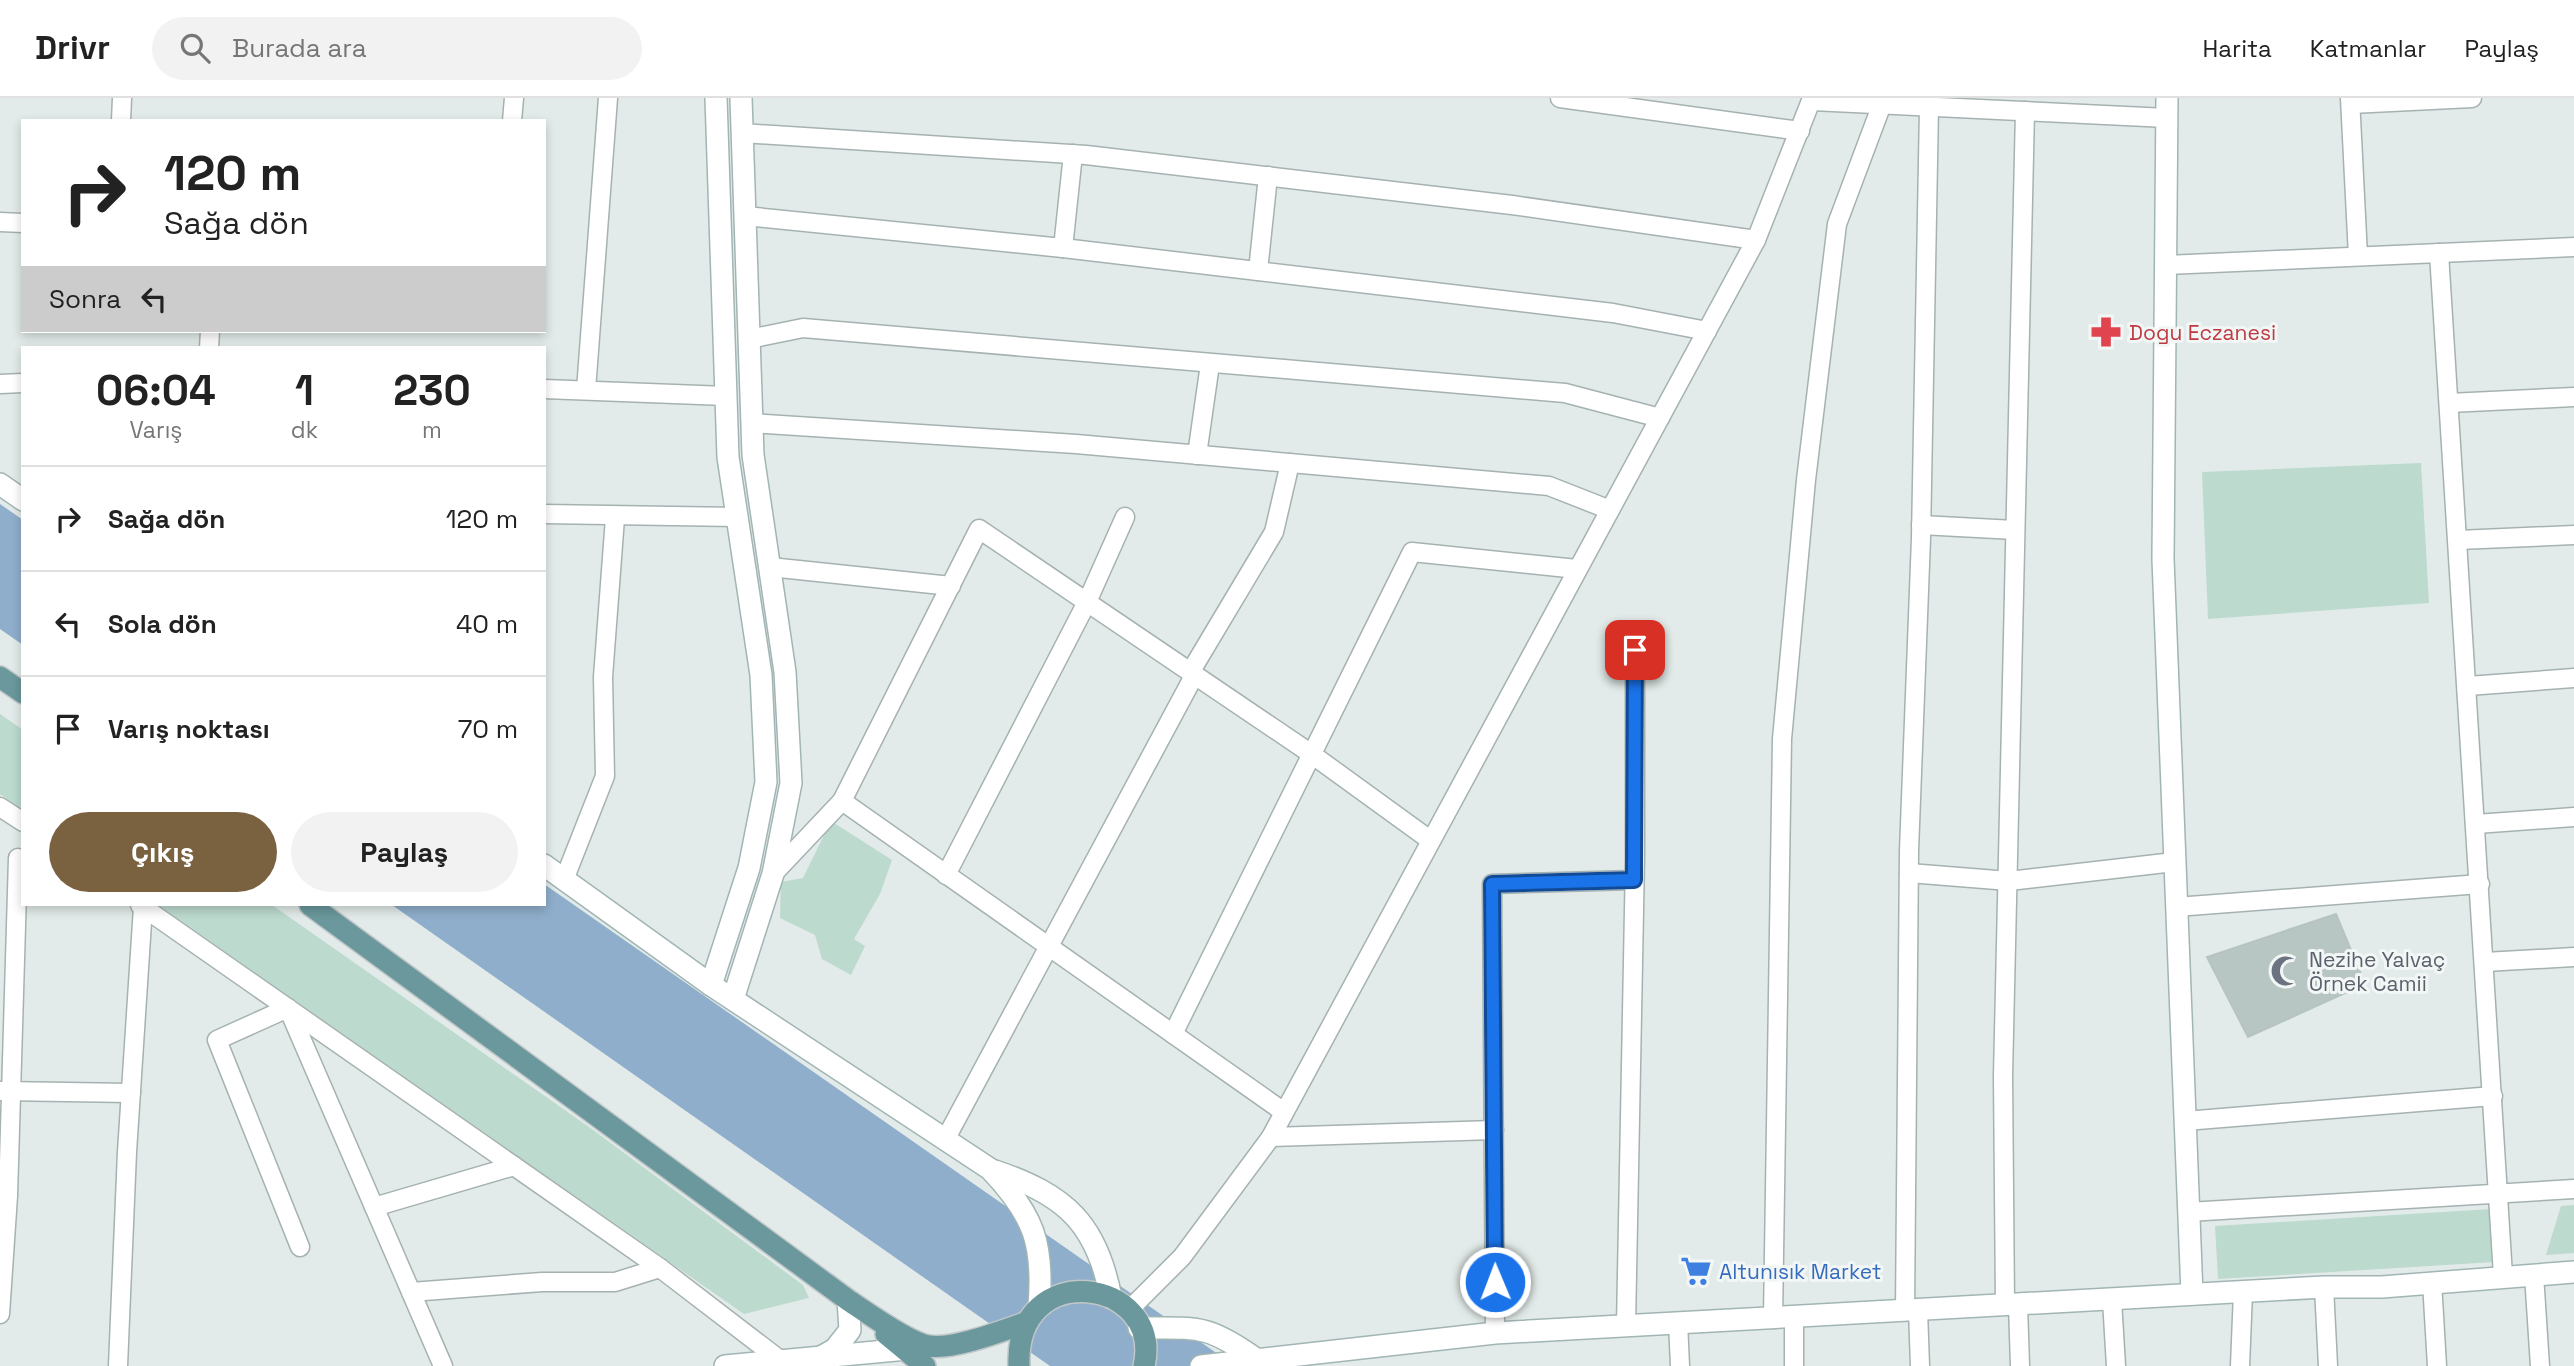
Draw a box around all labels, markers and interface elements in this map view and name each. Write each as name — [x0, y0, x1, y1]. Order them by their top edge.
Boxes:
search box — [152, 17, 642, 80]
text: Drivr — [35, 27, 110, 69]
icon: search — [176, 29, 214, 67]
text: Burada ara — [232, 31, 367, 65]
text: Harita — [2203, 33, 2272, 64]
text: Katmanlar — [2310, 33, 2426, 64]
text: Paylaş — [2464, 33, 2539, 64]
text: 120 m — [164, 142, 301, 204]
icon: right — [49, 147, 140, 238]
text: Sağa dön — [164, 203, 309, 243]
icon: left — [135, 280, 173, 318]
text: Sonra — [49, 282, 121, 316]
pharmacy icon: Dogu Eczanesi — [2089, 315, 2123, 349]
place label: Dogu Eczanesi — [2129, 319, 2276, 346]
text: 06:04 — [96, 364, 216, 417]
text: 1 — [295, 364, 314, 417]
text: 230 — [393, 364, 471, 417]
text: Varış — [129, 415, 182, 445]
text: dk — [291, 415, 318, 445]
text: m — [422, 415, 442, 445]
icon: right — [49, 500, 87, 538]
text: Sağa dön — [108, 502, 225, 536]
text: 120 m — [446, 502, 518, 536]
icon: left — [49, 605, 87, 643]
text: Sola dön — [108, 607, 217, 641]
text: 40 m — [456, 607, 518, 641]
pin — [1605, 620, 1665, 680]
icon: arrive — [1616, 631, 1654, 669]
icon: arrive — [49, 710, 87, 748]
text: Varış noktası — [108, 712, 270, 746]
text: 70 m — [458, 712, 518, 746]
button: Çıkış — [49, 812, 277, 892]
button: Paylaş — [291, 812, 518, 892]
place label: Nezihe Yalvaç Örnek Camii — [2309, 946, 2445, 997]
mosque icon: Nezihe Yalvaç Örnek Camii — [2269, 954, 2303, 988]
position arrow — [1458, 1245, 1532, 1319]
supermarket icon: Altunısık Market — [1679, 1254, 1713, 1288]
place label: Altunısık Market — [1719, 1258, 1881, 1285]

